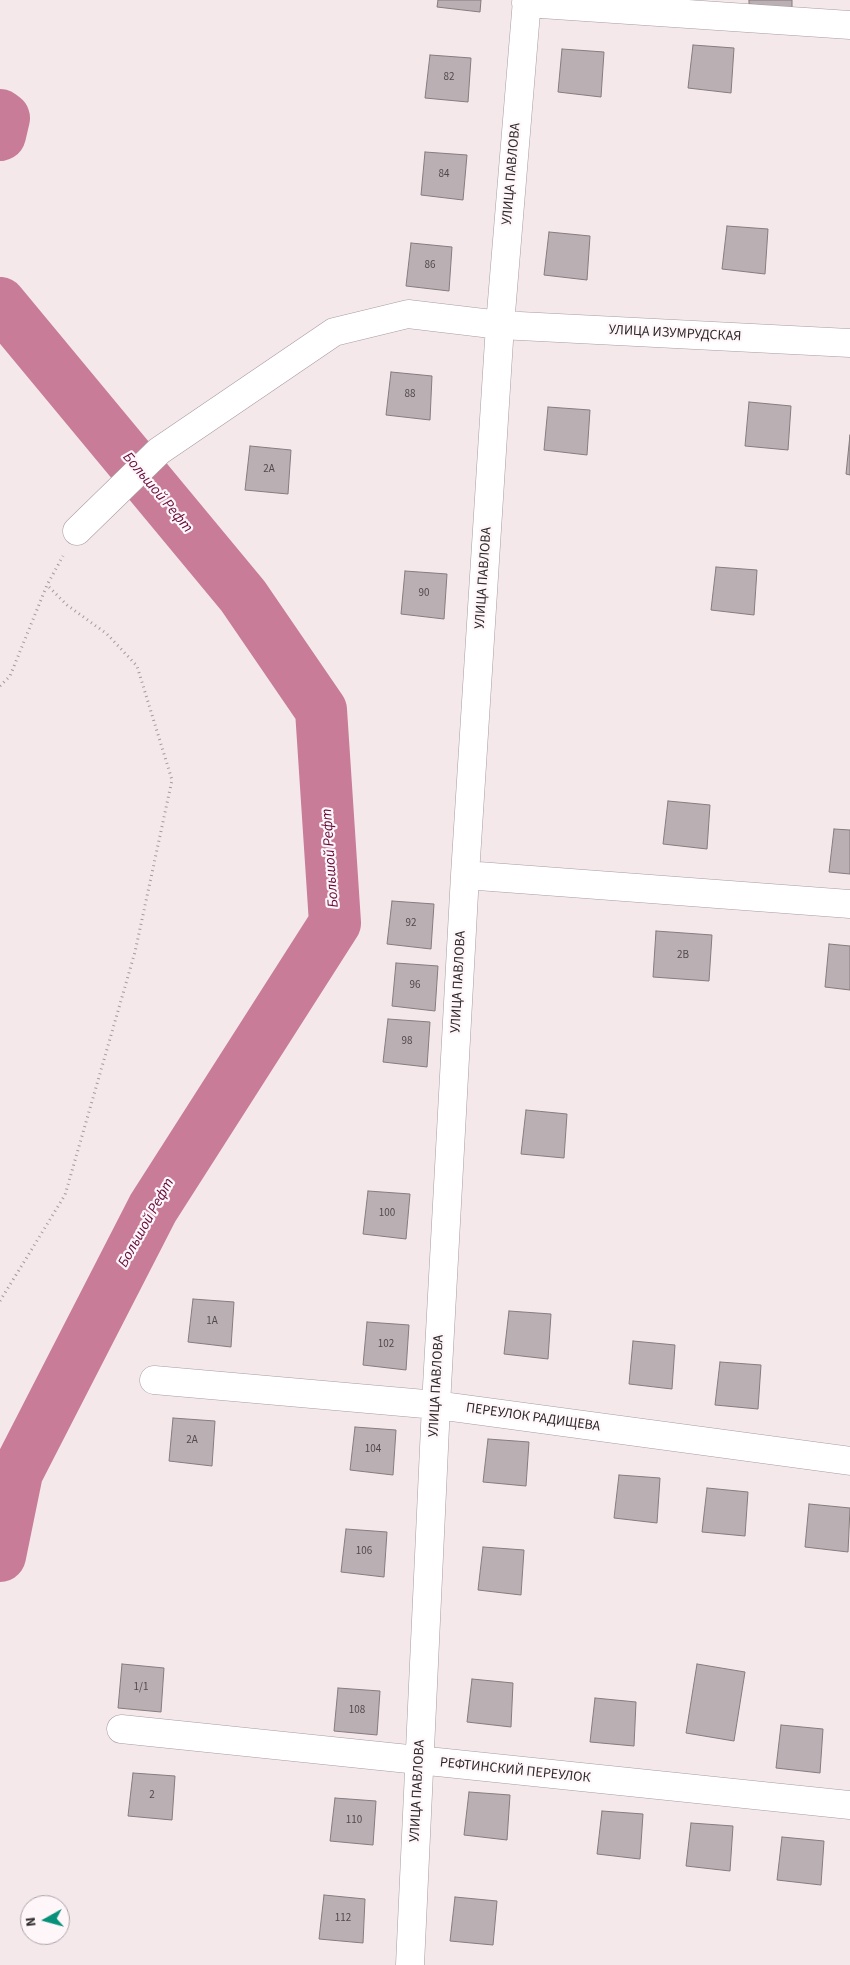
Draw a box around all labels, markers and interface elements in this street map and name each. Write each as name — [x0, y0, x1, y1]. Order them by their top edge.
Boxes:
house number: 82 — [444, 71, 454, 85]
street label: УЛИЦА ПАВЛОВА — [499, 122, 525, 226]
house number: 84 — [439, 168, 449, 182]
house number: 86 — [425, 259, 435, 273]
street label: УЛИЦА ИЗУМРУДСКАЯ — [608, 322, 742, 346]
house number: 88 — [405, 388, 415, 402]
water label: Большой Рефт — [118, 449, 196, 537]
house number: 2А — [263, 463, 275, 477]
street label: УЛИЦА ПАВЛОВА — [472, 526, 496, 630]
house number: 90 — [419, 587, 429, 601]
water label: Большой Рефт — [319, 808, 343, 908]
house number: 92 — [406, 917, 416, 931]
street label: УЛИЦА ПАВЛОВА — [448, 930, 470, 1034]
house number: 2В — [677, 949, 689, 963]
house number: 96 — [410, 979, 420, 993]
house number: 98 — [402, 1035, 412, 1049]
water label: Большой Рефт — [115, 1175, 179, 1271]
house number: 100 — [379, 1207, 395, 1221]
house number: 1А — [206, 1315, 218, 1329]
street label: УЛИЦА ПАВЛОВА — [426, 1334, 448, 1438]
house number: 102 — [378, 1338, 394, 1352]
street label: ПЕРЕУЛОК РАДИЩЕВА — [465, 1400, 601, 1436]
house number: 2А — [186, 1434, 198, 1448]
house number: 104 — [365, 1443, 381, 1457]
house number: 106 — [356, 1545, 372, 1559]
house number: 1/1 — [134, 1681, 148, 1695]
house number: 108 — [349, 1704, 365, 1718]
street label: УЛИЦА ПАВЛОВА — [407, 1739, 429, 1843]
street label: РЕФТИНСКИЙ ПЕРЕУЛОК — [439, 1755, 591, 1787]
house number: 2 — [149, 1789, 155, 1803]
house number: 110 — [346, 1814, 362, 1828]
north arrow — [20, 1895, 70, 1945]
house number: 112 — [335, 1912, 351, 1926]
text: N — [21, 1916, 42, 1928]

